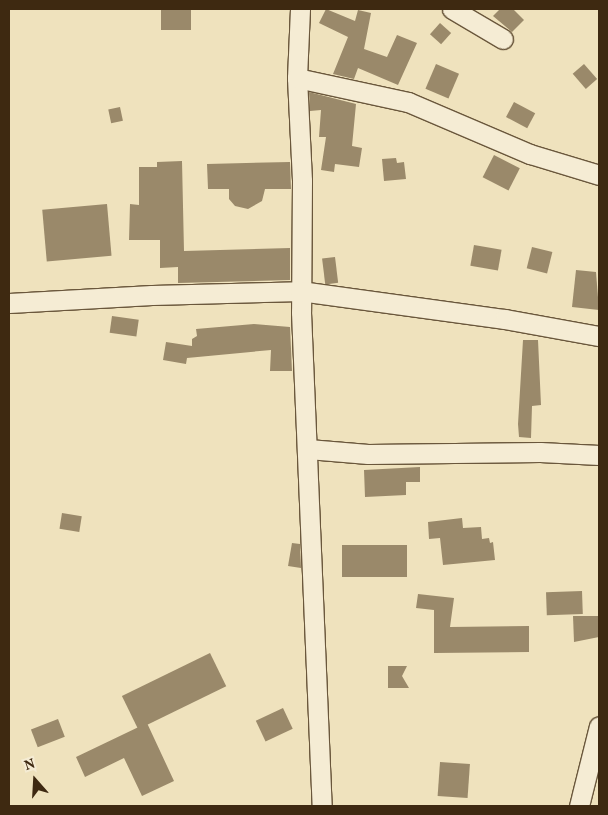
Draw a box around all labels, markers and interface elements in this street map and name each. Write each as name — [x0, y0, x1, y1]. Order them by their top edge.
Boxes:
north arrow — [10, 755, 60, 805]
text: N — [22, 755, 38, 776]

